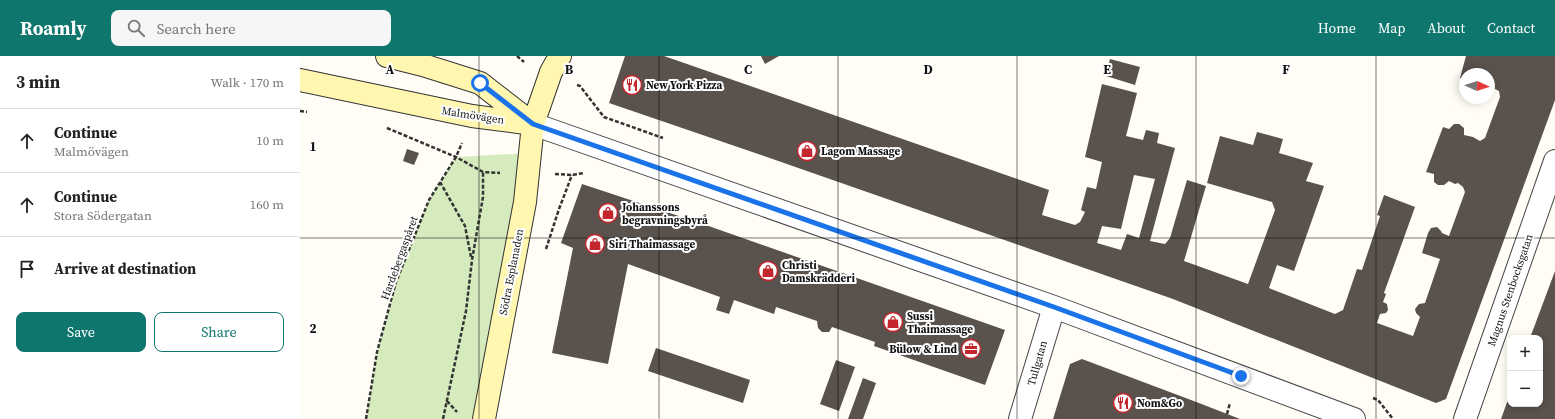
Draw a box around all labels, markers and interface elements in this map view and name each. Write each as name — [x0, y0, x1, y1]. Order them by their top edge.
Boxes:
search box — [111, 10, 391, 46]
text: Roamly — [20, 15, 87, 41]
icon: search — [125, 17, 147, 39]
text: Search here — [157, 18, 236, 39]
text: Home — [1318, 18, 1356, 38]
text: Map — [1378, 18, 1405, 38]
text: About — [1427, 18, 1465, 38]
text: Contact — [1487, 18, 1535, 38]
text: A — [386, 61, 395, 78]
text: B — [565, 61, 574, 78]
text: C — [744, 61, 752, 78]
text: D — [923, 61, 933, 78]
text: E — [1103, 61, 1111, 78]
text: F — [1282, 61, 1290, 78]
north arrow — [1459, 68, 1495, 104]
text: 3 min — [16, 70, 60, 94]
text: Walk · 170 m — [211, 74, 284, 91]
route start — [471, 74, 489, 92]
restaurant icon: New York Pizza — [621, 74, 643, 96]
place label: New York Pizza — [646, 78, 722, 93]
street label: Malmövägen — [441, 103, 506, 128]
text: Continue — [54, 122, 117, 143]
icon: ahead — [16, 130, 38, 152]
text: 10 m — [256, 132, 284, 149]
text: 1 — [309, 138, 317, 155]
shop icon: Lagom Massage — [796, 140, 818, 162]
text: Malmövägen — [54, 143, 129, 160]
place label: Lagom Massage — [821, 144, 900, 159]
text: Continue — [54, 186, 117, 207]
icon: ahead — [16, 194, 38, 216]
text: 160 m — [250, 196, 284, 213]
place label: Johanssons begravningsbyrå — [621, 200, 708, 228]
shop icon: Johanssons begravningsbyrå — [597, 202, 619, 224]
text: Stora Södergatan — [54, 207, 152, 224]
street label: Hardebergaspåret — [377, 214, 422, 302]
street label: Södra Esplanaden — [496, 227, 527, 317]
street label: Magnus Stenbocksgatan — [1484, 232, 1537, 348]
shop icon: Siri Thaimassage — [584, 233, 606, 255]
place label: Siri Thaimassage — [609, 237, 696, 252]
icon: arrive — [16, 258, 38, 280]
text: Arrive at destination — [54, 258, 196, 279]
place label: Christi Damskrädderi — [782, 258, 855, 286]
shop icon: Christi Damskrädderi — [757, 260, 779, 282]
place label: Sussi Thaimassage — [907, 309, 973, 337]
shop icon: Sussi Thaimassage — [882, 311, 904, 333]
button: Save — [16, 312, 146, 352]
button: Share — [154, 312, 284, 352]
text: 2 — [309, 320, 317, 337]
map controls — [1507, 335, 1543, 407]
button: + — [1507, 335, 1543, 371]
office icon: Bülow & Lind — [960, 338, 982, 360]
street label: Tullgatan — [1024, 339, 1051, 387]
place label: Bülow & Lind — [889, 342, 957, 357]
route end — [1232, 367, 1250, 385]
button: − — [1507, 371, 1543, 407]
restaurant icon: Nom&Go — [1112, 392, 1134, 414]
place label: Nom&Go — [1137, 396, 1182, 411]

